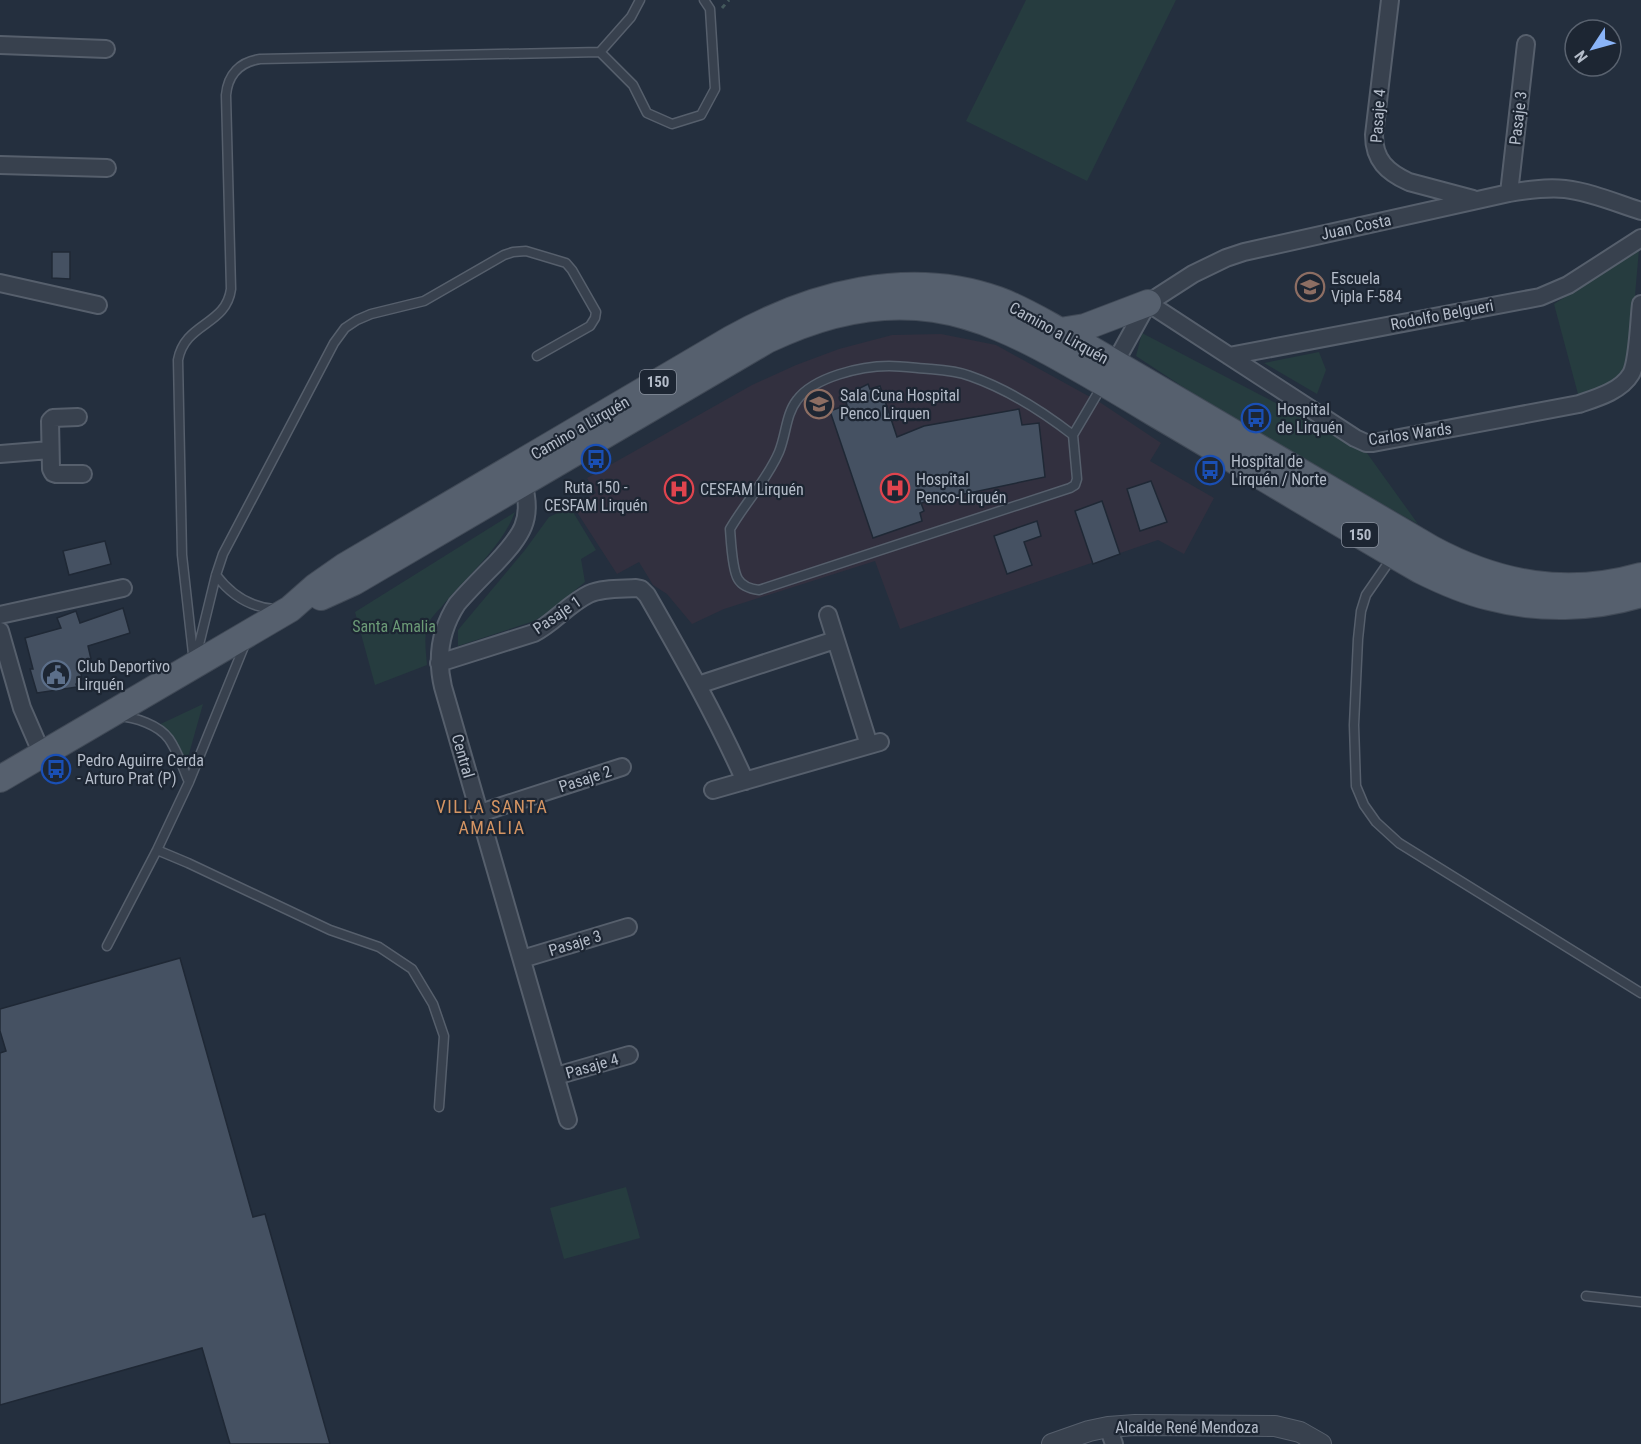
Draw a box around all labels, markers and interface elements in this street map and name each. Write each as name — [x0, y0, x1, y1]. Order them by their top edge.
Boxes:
north arrow — [1563, 18, 1623, 78]
text: N — [1571, 47, 1592, 66]
street label: Pasaje 4 — [1367, 88, 1389, 144]
street label: Pasaje 3 — [1505, 90, 1531, 146]
street label: Juan Costa — [1319, 210, 1393, 244]
place label: Escuela Vipla F-584 — [1331, 269, 1402, 306]
school or university icon: Escuela Vipla F-584 — [1294, 271, 1326, 303]
street label: Rodolfo Belgueri — [1389, 296, 1495, 334]
street label: Camino a Lirquén — [1006, 298, 1112, 368]
road number: 150 — [640, 370, 676, 394]
place label: Sala Cuna Hospital Penco Lirquen — [840, 386, 960, 423]
school or university icon: Sala Cuna Hospital Penco Lirquen — [803, 388, 835, 420]
street label: Camino a Lirquén — [528, 392, 632, 464]
place label: Hospital de Lirquén — [1277, 400, 1343, 437]
bus stop icon: Hospital de Lirquén — [1240, 402, 1272, 434]
street label: Carlos Wards — [1367, 419, 1453, 449]
bus stop icon: Ruta 150 - CESFAM Lirquén — [580, 443, 612, 475]
place label: Hospital de Lirquén / Norte — [1231, 452, 1327, 489]
bus stop icon: Hospital de Lirquén / Norte — [1194, 454, 1226, 486]
place label: Hospital Penco-Lirquén — [916, 470, 1006, 507]
hospital icon: Hospital Penco-Lirquén — [879, 472, 911, 504]
hospital icon: CESFAM Lirquén — [663, 473, 695, 505]
place label: Ruta 150 - CESFAM Lirquén — [544, 478, 648, 515]
place label: CESFAM Lirquén — [700, 480, 804, 499]
road number: 150 — [1342, 523, 1378, 547]
street label: Pasaje 1 — [529, 592, 585, 638]
park label: Santa Amalia — [352, 617, 436, 636]
place label: Club Deportivo Lirquén — [77, 657, 170, 694]
public building icon: Club Deportivo Lirquén — [40, 659, 72, 691]
street label: Central — [448, 732, 478, 780]
place label: Pedro Aguirre Cerda - Arturo Prat (P) — [77, 751, 204, 788]
bus stop icon: Pedro Aguirre Cerda - Arturo Prat (P) — [40, 753, 72, 785]
street label: Pasaje 2 — [556, 762, 614, 796]
district label: VILLA SANTA AMALIA — [436, 796, 548, 838]
street label: Pasaje 3 — [546, 926, 604, 960]
street label: Pasaje 4 — [563, 1049, 621, 1083]
street label: Alcalde René Mendoza — [1115, 1418, 1259, 1437]

